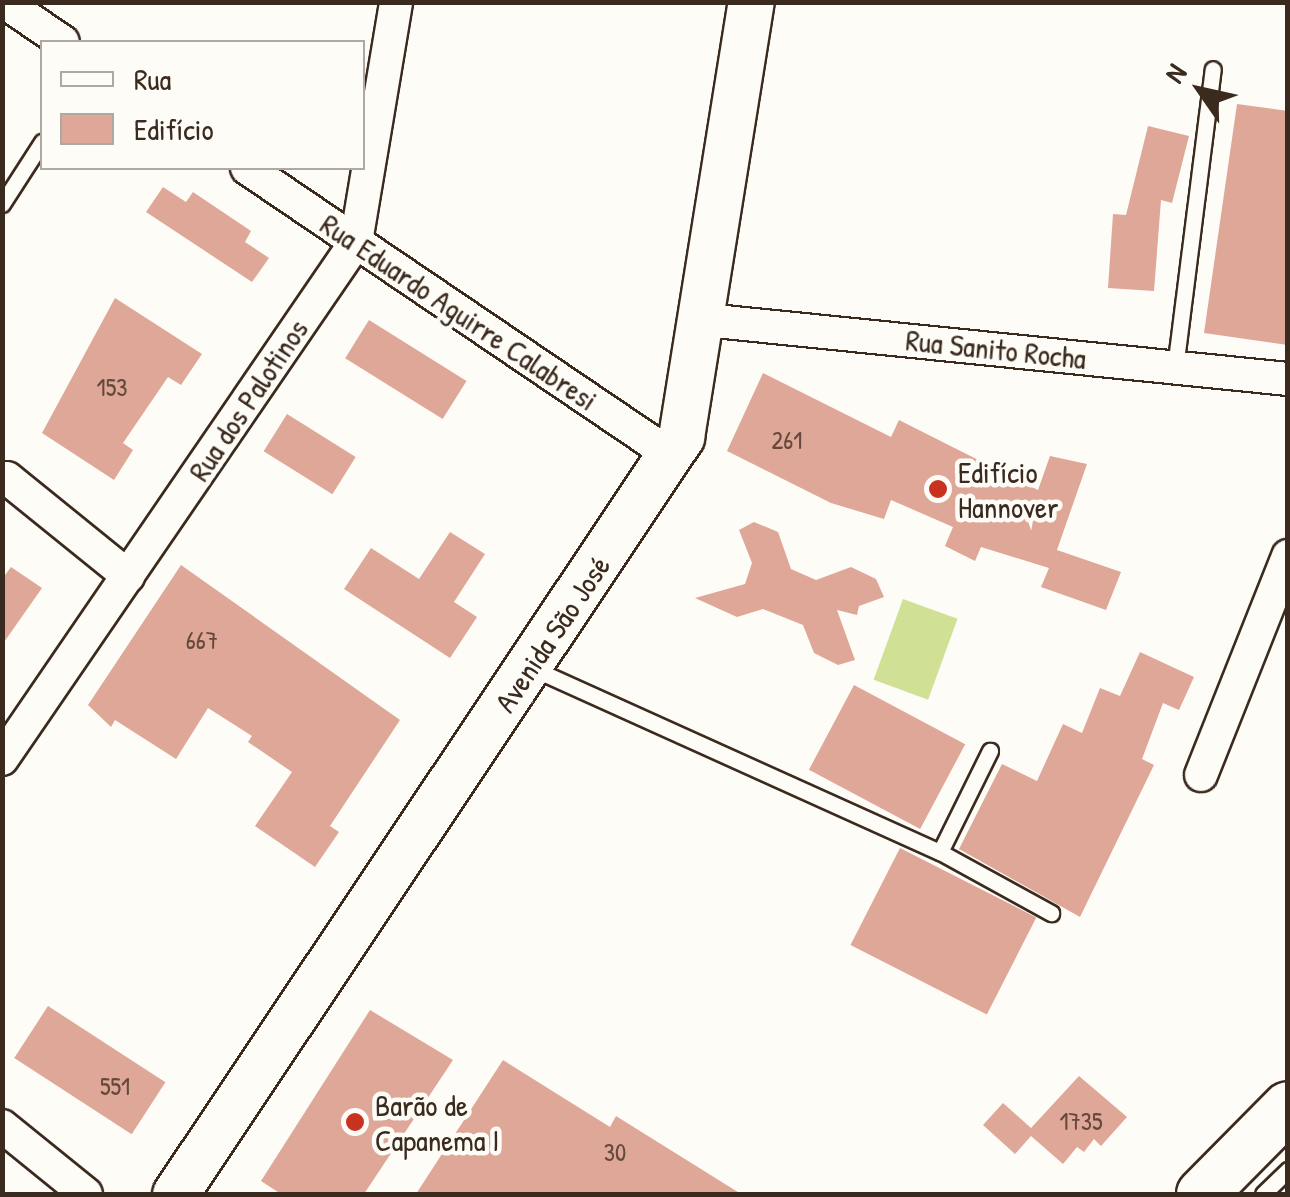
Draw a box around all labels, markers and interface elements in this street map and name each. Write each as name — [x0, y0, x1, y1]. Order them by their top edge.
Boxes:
legend — [40, 40, 365, 170]
north arrow — [1150, 40, 1250, 140]
text: N — [1155, 56, 1195, 90]
text: Rua — [134, 59, 171, 99]
text: Edifício — [134, 109, 214, 149]
street label: Rua Eduardo Aguirre Calabresi — [314, 206, 604, 418]
street label: Rua dos Palotinos — [181, 312, 315, 488]
street label: Rua Sanito Rocha — [904, 322, 1088, 376]
house number: 153 — [97, 372, 127, 402]
house number: 261 — [772, 425, 802, 455]
place label: Edifício Hannover — [958, 454, 1058, 524]
marker: Edifício Hannover — [927, 478, 949, 500]
street label: Avenida São José — [487, 549, 617, 719]
house number: 667 — [186, 625, 218, 655]
house number: 551 — [100, 1071, 130, 1101]
place label: Barão de Capanema I — [375, 1087, 499, 1158]
house number: 1735 — [1059, 1106, 1103, 1136]
marker: Barão de Capanema I — [344, 1111, 366, 1133]
house number: 30 — [604, 1137, 626, 1167]

